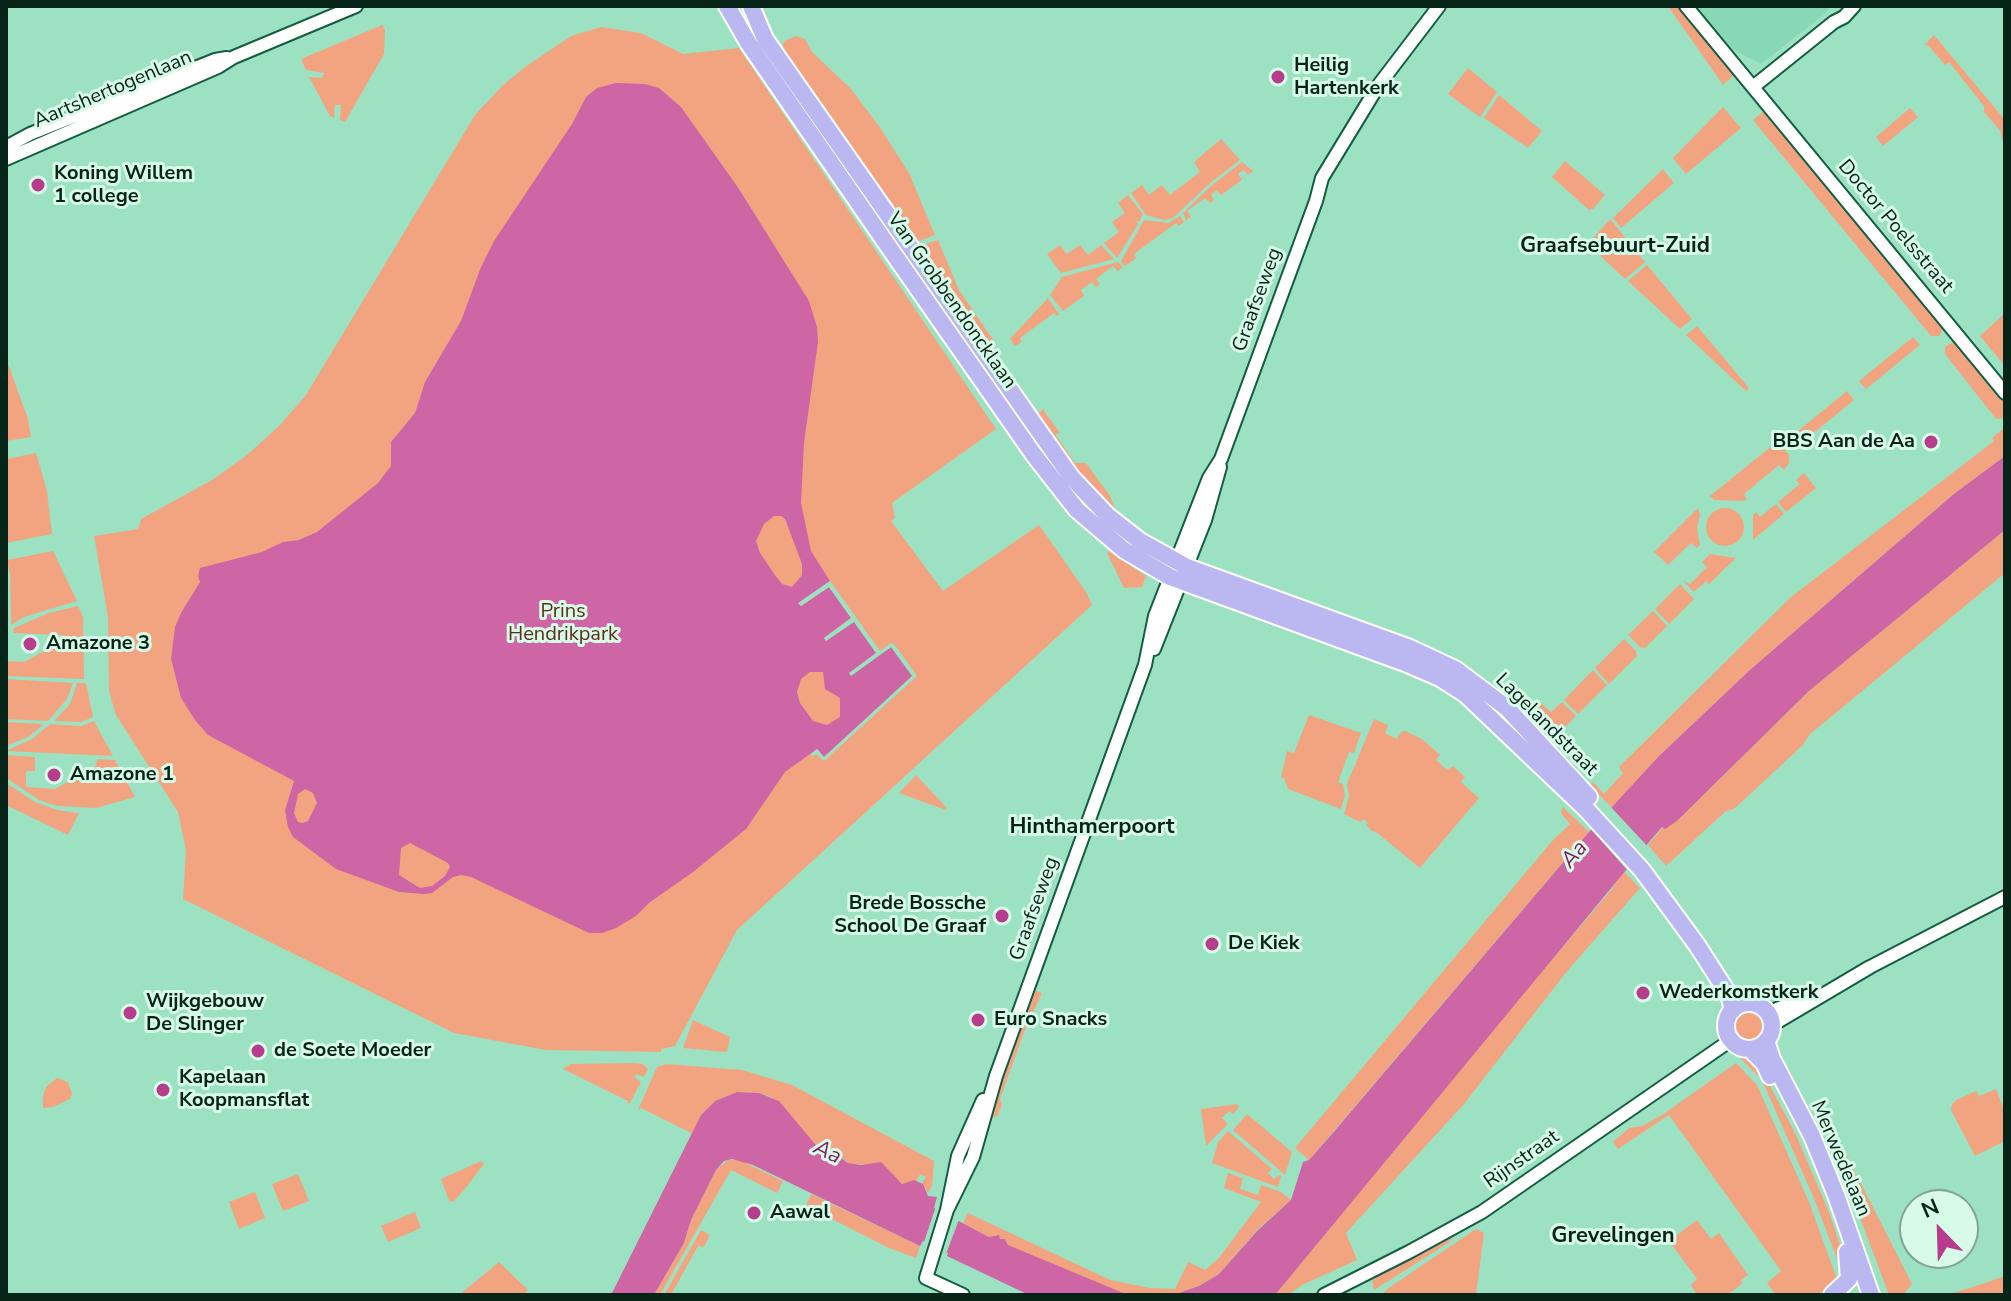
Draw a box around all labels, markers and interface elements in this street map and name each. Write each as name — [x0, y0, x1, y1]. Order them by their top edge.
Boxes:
street label: Aartshertogenlaan — [30, 46, 196, 134]
place label: Heilig Hartenkerk — [1294, 54, 1399, 101]
marker: Heilig Hartenkerk — [1269, 68, 1287, 86]
street label: Doctor Poelsstraat — [1832, 155, 1958, 299]
place label: Koning Willem 1 college — [54, 162, 193, 209]
marker: Koning Willem 1 college — [29, 176, 47, 194]
street label: Van Grobbendoncklaan — [881, 208, 1021, 394]
district label: Graafsebuurt-Zuid — [1520, 234, 1710, 260]
street label: Graafseweg — [1228, 245, 1288, 355]
place label: BBS Aan de Aa — [1772, 430, 1915, 454]
marker: BBS Aan de Aa — [1922, 433, 1940, 451]
park label: Prins Hendrikpark — [508, 600, 618, 647]
place label: Amazone 3 — [46, 632, 150, 656]
marker: Amazone 3 — [21, 635, 39, 653]
street label: Lagelandstraat — [1490, 669, 1602, 781]
place label: Amazone 1 — [70, 763, 174, 787]
marker: Amazone 1 — [45, 766, 63, 784]
district label: Hinthamerpoort — [1010, 815, 1174, 841]
water label: Aa — [1556, 836, 1594, 874]
street label: Graafseweg — [1005, 854, 1065, 964]
place label: Brede Bossche School De Graaf — [834, 892, 986, 939]
marker: Brede Bossche School De Graaf — [993, 907, 1011, 925]
place label: De Kiek — [1228, 932, 1299, 956]
marker: De Kiek — [1203, 935, 1221, 953]
place label: Wederkomstkerk — [1659, 981, 1818, 1005]
marker: Wederkomstkerk — [1634, 984, 1652, 1002]
place label: Wijkgebouw De Slinger — [146, 990, 264, 1037]
marker: Wijkgebouw De Slinger — [121, 1004, 139, 1022]
place label: Euro Snacks — [994, 1008, 1107, 1032]
marker: Euro Snacks — [969, 1011, 987, 1029]
place label: de Soete Moeder — [274, 1039, 431, 1063]
marker: de Soete Moeder — [249, 1042, 267, 1060]
place label: Kapelaan Koopmansflat — [179, 1066, 309, 1113]
marker: Kapelaan Koopmansflat — [154, 1081, 172, 1099]
street label: Merwedelaan — [1805, 1097, 1875, 1221]
street label: Rijnstraat — [1480, 1126, 1564, 1194]
water label: Aa — [809, 1135, 845, 1171]
north arrow — [1899, 1189, 1979, 1269]
text: N — [1917, 1192, 1944, 1226]
place label: Aawal — [770, 1201, 830, 1225]
marker: Aawal — [745, 1204, 763, 1222]
district label: Grevelingen — [1551, 1224, 1675, 1250]

